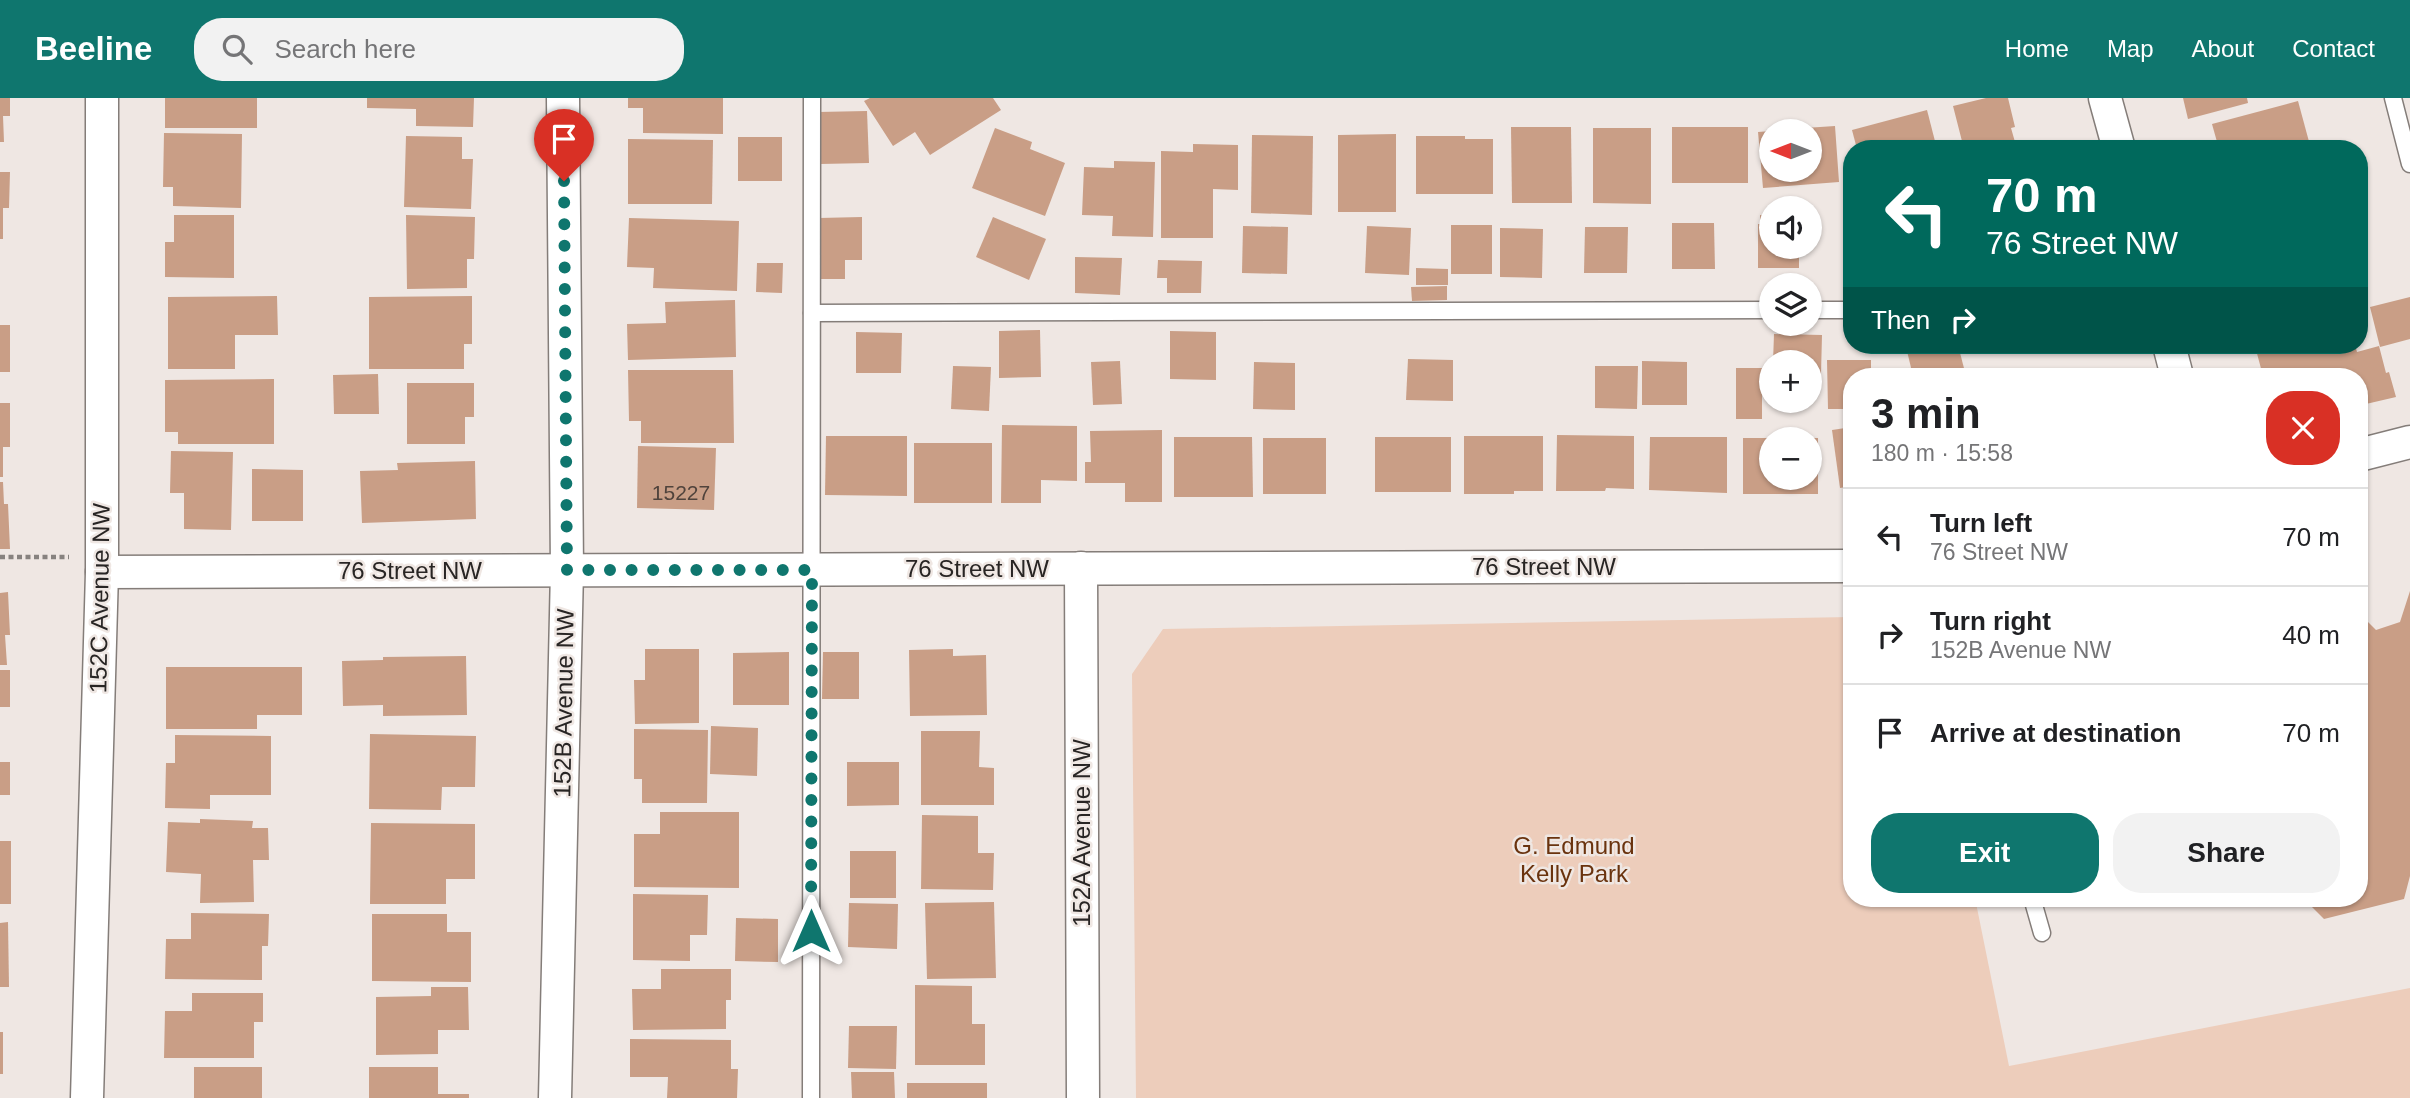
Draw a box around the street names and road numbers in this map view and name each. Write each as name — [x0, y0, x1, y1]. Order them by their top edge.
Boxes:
street label: 152C Avenue NW — [84, 502, 115, 693]
street label: 76 Street NW — [1472, 553, 1616, 580]
street label: 76 Street NW — [905, 555, 1049, 582]
street label: 76 Street NW — [338, 557, 482, 584]
street label: 152B Avenue NW — [548, 608, 579, 798]
street label: 152A Avenue NW — [1068, 739, 1095, 927]

